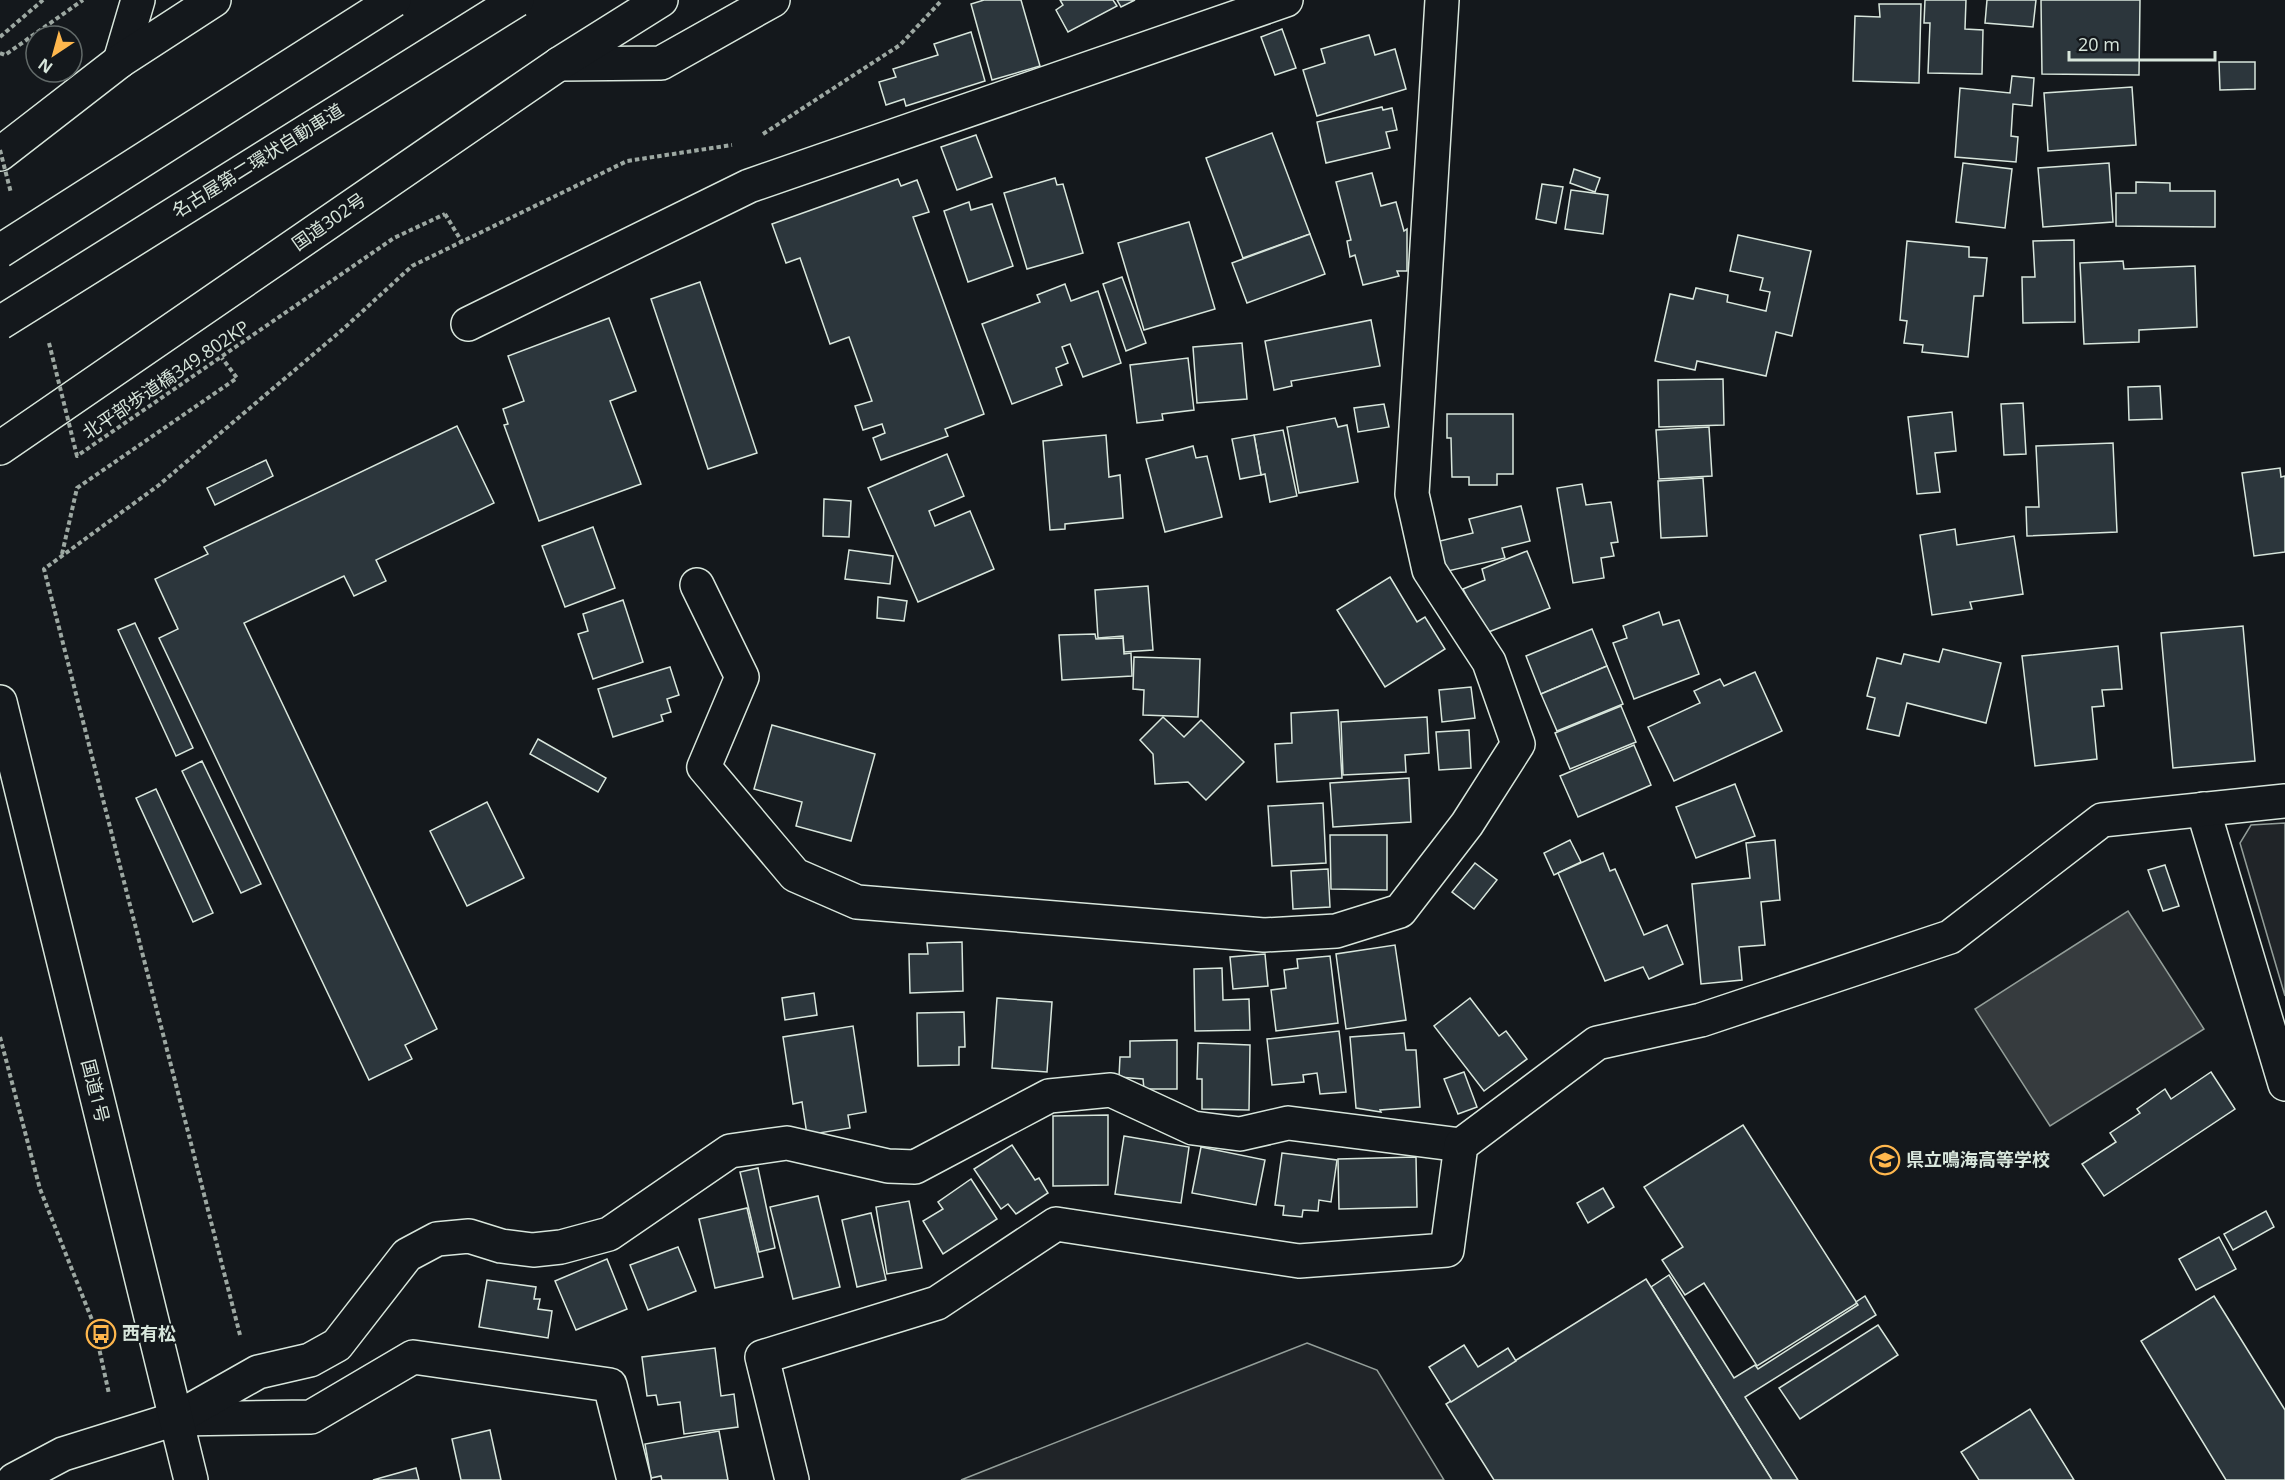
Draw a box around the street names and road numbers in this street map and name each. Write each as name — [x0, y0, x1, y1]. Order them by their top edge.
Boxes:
street label: 名古屋第二環状自動車道 — [167, 98, 348, 223]
street label: 国道302号 — [287, 187, 370, 255]
street label: 北平部歩道橋349.802KP — [77, 314, 254, 444]
street label: 国道1号 — [77, 1057, 115, 1125]

